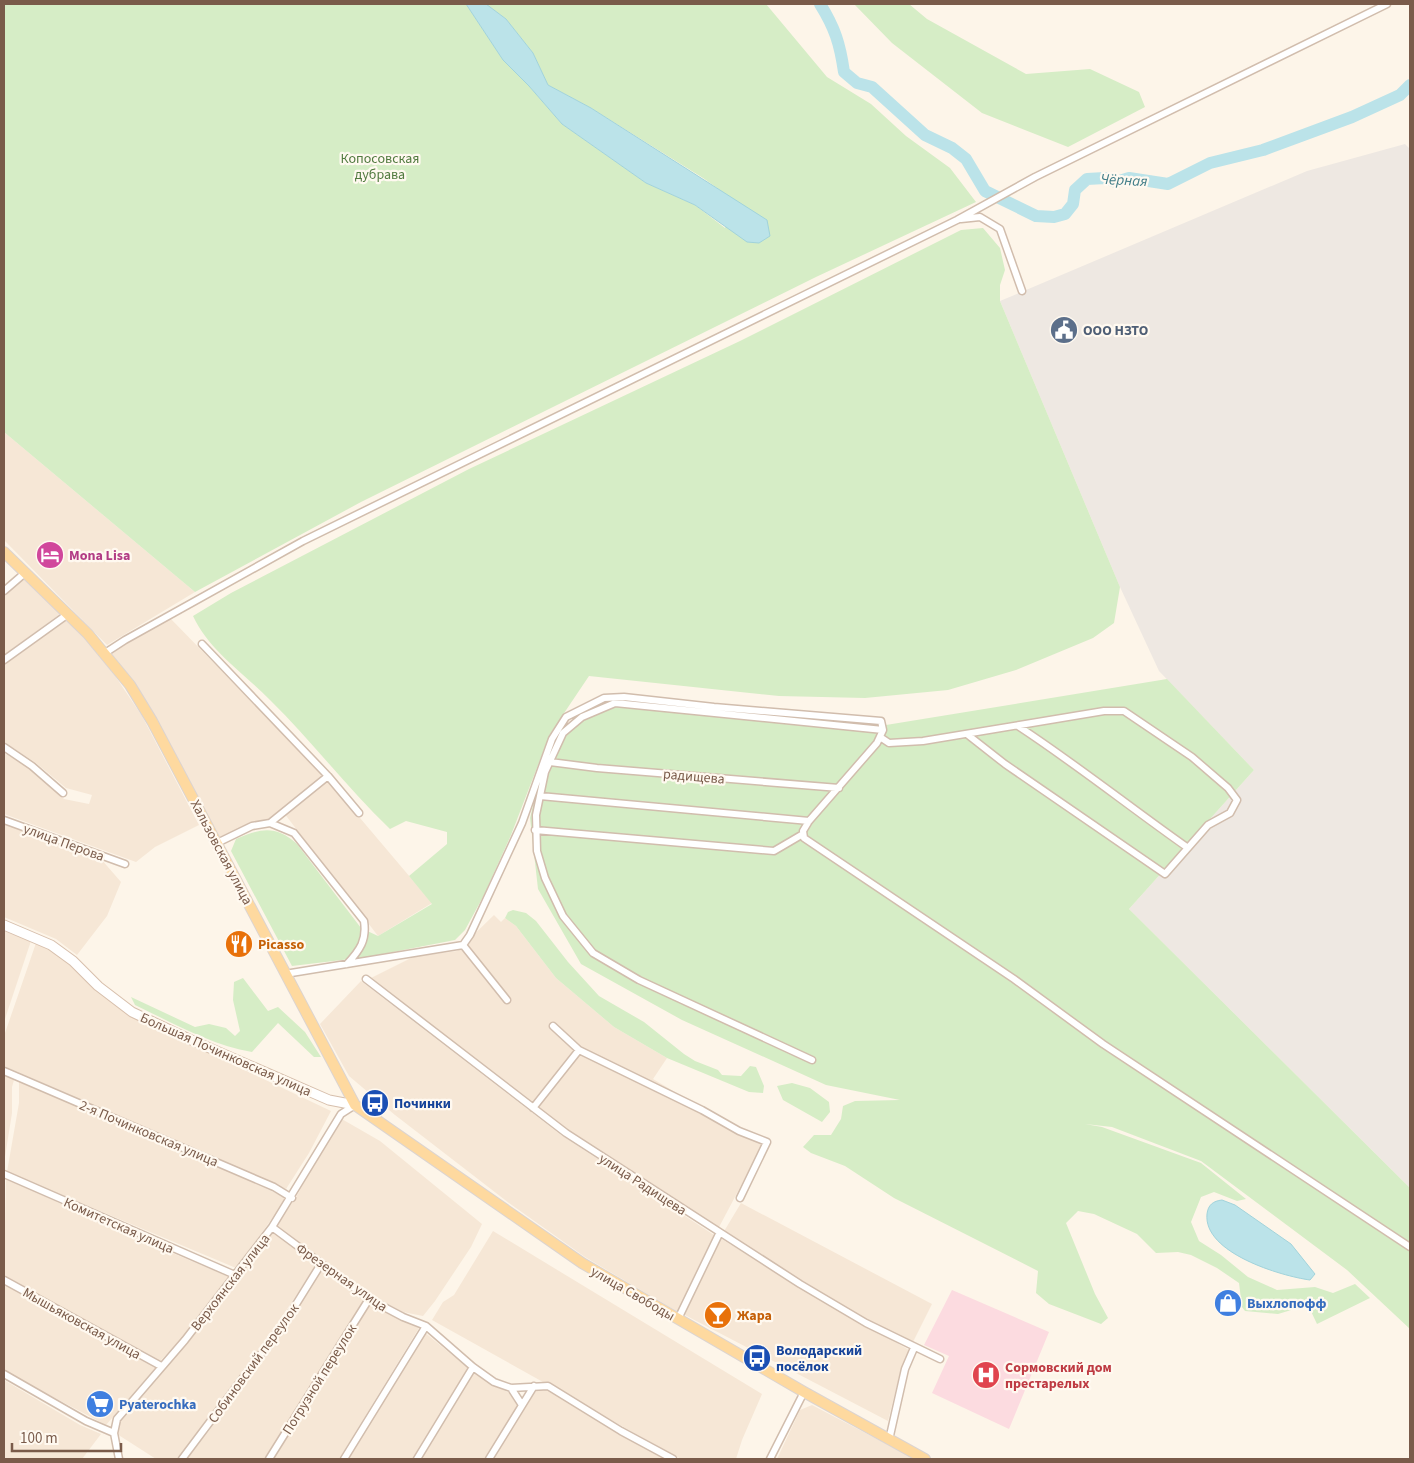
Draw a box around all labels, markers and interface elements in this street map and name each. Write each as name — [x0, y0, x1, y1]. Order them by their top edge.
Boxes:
park label: Копосовская дубрава — [340, 149, 420, 185]
water label: Чёрная — [1100, 169, 1148, 192]
public building icon: ООО НЗТО — [1049, 315, 1079, 345]
place label: ООО НЗТО — [1083, 321, 1148, 341]
hotel icon: Mona Lisa — [35, 540, 65, 570]
place label: Mona Lisa — [69, 546, 130, 566]
street label: радищева — [662, 764, 726, 790]
street label: Хальзовская улица — [185, 796, 257, 908]
street label: улица Перова — [20, 819, 107, 867]
restaurant icon: Picasso — [224, 929, 254, 959]
place label: Picasso — [258, 935, 304, 955]
street label: Большая Починковская улица — [137, 1008, 314, 1102]
bus stop icon: Починки — [360, 1088, 390, 1118]
place label: Починки — [394, 1094, 451, 1114]
street label: 2-я Починковская улица — [76, 1096, 221, 1172]
street label: улица Радищева — [595, 1149, 690, 1221]
street label: Комитетская улица — [60, 1193, 177, 1259]
street label: Верхоянская улица — [187, 1230, 275, 1335]
street label: Фрезерная улица — [292, 1239, 391, 1317]
street label: улица Свободы — [587, 1262, 678, 1326]
street label: Мышьяковская улица — [19, 1283, 144, 1365]
shop icon: Выхлопофф — [1213, 1288, 1243, 1318]
place label: Выхлопофф — [1247, 1294, 1327, 1314]
street label: Собиновский переулок — [204, 1300, 304, 1428]
bar icon: Жара — [703, 1300, 733, 1330]
place label: Жара — [737, 1306, 772, 1326]
street label: Погрузной переулок — [278, 1320, 362, 1439]
place label: Володарский посёлок — [776, 1341, 862, 1377]
bus stop icon: Володарский посёлок — [742, 1343, 772, 1373]
place label: Сормовский дом престарелых — [1005, 1358, 1112, 1394]
hospital icon: Сормовский дом престарелых — [971, 1360, 1001, 1390]
supermarket icon: Pyaterochka — [85, 1389, 115, 1419]
place label: Pyaterochka — [119, 1395, 197, 1415]
scale bar — [12, 1420, 121, 1452]
text: 100 m — [20, 1428, 58, 1449]

